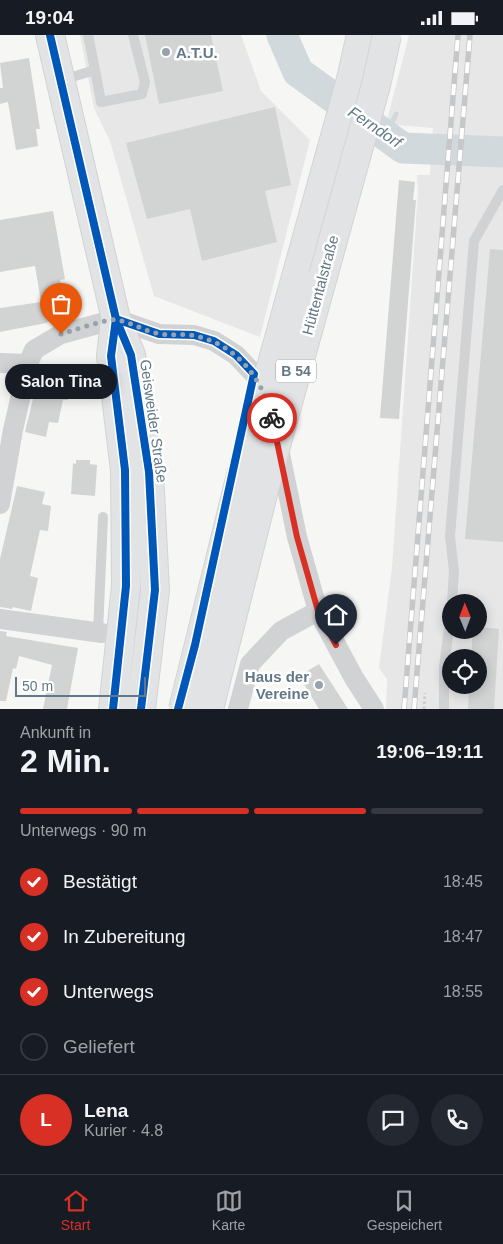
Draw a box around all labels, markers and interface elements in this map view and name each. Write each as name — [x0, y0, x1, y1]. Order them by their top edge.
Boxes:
text: 19:04 — [25, 7, 74, 28]
place label: A.T.U. — [176, 44, 218, 61]
marker: A.T.U. — [160, 46, 172, 58]
water label: Ferndorf — [345, 103, 406, 152]
street label: Hüttentalstraße — [299, 233, 341, 337]
pin — [40, 283, 82, 334]
icon: bag — [47, 290, 75, 318]
street label: Geisweider Straße — [137, 358, 171, 484]
road number: B 54 — [276, 359, 316, 383]
callout: Salon Tina — [5, 364, 117, 399]
text: Salon Tina — [21, 373, 101, 390]
courier — [247, 393, 297, 443]
icon: bike — [258, 404, 286, 432]
pin — [315, 594, 357, 645]
north arrow — [442, 594, 488, 639]
map controls — [442, 594, 487, 694]
icon: home — [322, 601, 350, 629]
button: locate — [442, 649, 487, 694]
place label: Haus der Vereine — [245, 668, 309, 702]
scale bar — [15, 674, 146, 697]
text: 50 m — [22, 678, 53, 694]
marker: Haus der Vereine — [313, 679, 325, 691]
text: Ankunft in — [20, 724, 91, 741]
text: 19:06–19:11 — [376, 741, 483, 762]
text: 2 Min. — [20, 743, 111, 779]
text: Unterwegs · 90 m — [20, 822, 146, 839]
icon: check — [20, 868, 48, 896]
text: Bestätigt — [63, 871, 137, 892]
text: 18:45 — [443, 873, 483, 890]
icon: check — [20, 923, 48, 951]
text: In Zubereitung — [63, 926, 186, 947]
text: 18:47 — [443, 928, 483, 945]
icon: check — [20, 978, 48, 1006]
text: Unterwegs — [63, 981, 154, 1002]
text: 18:55 — [443, 983, 483, 1000]
text: Geliefert — [63, 1036, 135, 1057]
button: chat — [367, 1094, 419, 1146]
button: phone — [431, 1094, 483, 1146]
text: Lena — [84, 1100, 128, 1121]
text: L — [40, 1109, 52, 1130]
text: Kurier · 4.8 — [84, 1122, 163, 1139]
tab: Start — [61, 1187, 90, 1233]
tab: Karte — [212, 1187, 245, 1233]
tab: Gespeichert — [367, 1187, 442, 1233]

